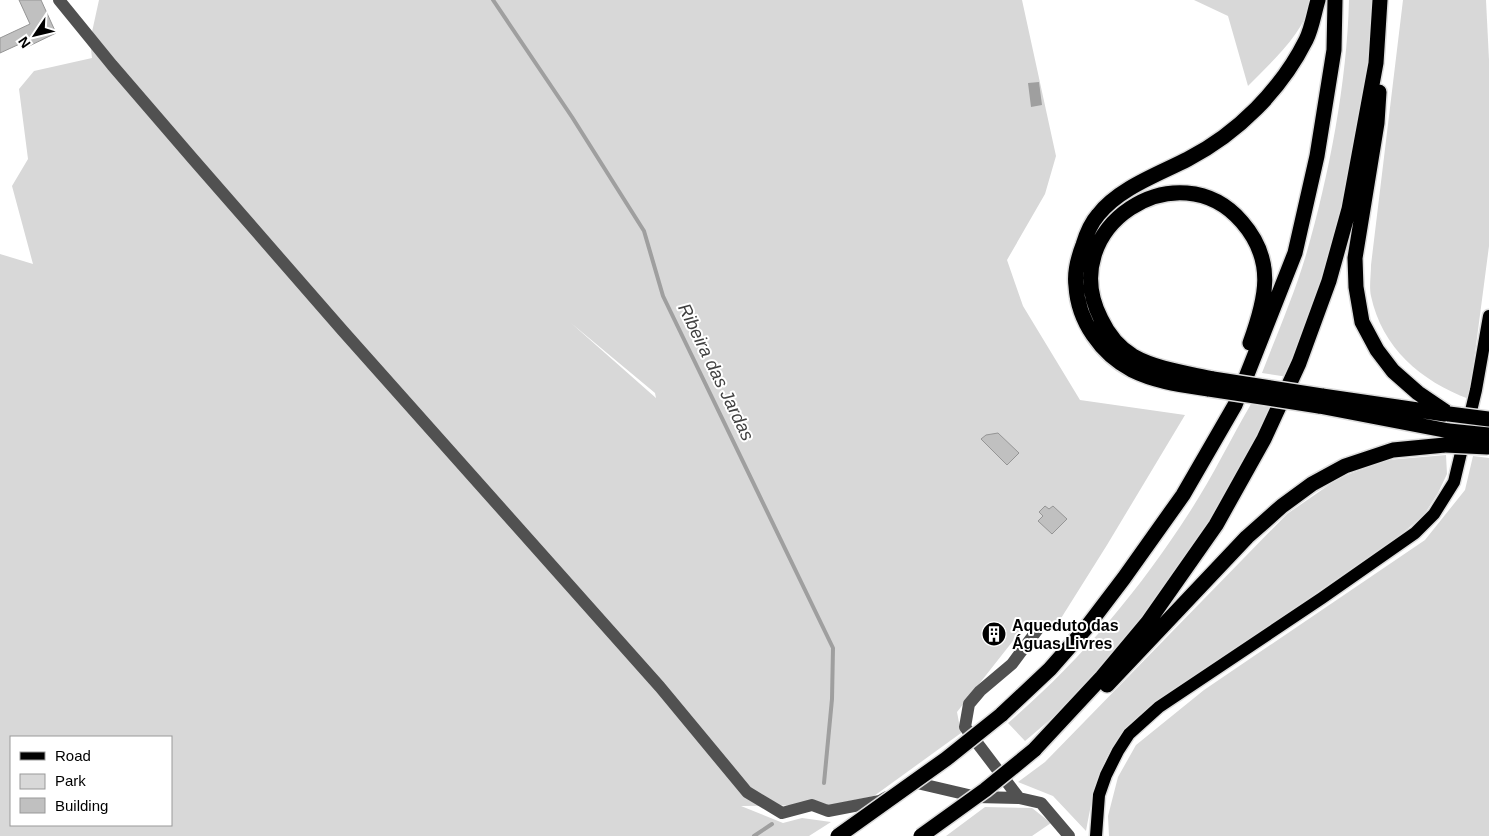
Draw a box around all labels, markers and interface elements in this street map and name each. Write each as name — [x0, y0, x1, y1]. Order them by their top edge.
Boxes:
north arrow — [10, 10, 60, 60]
text: N — [15, 34, 34, 51]
water label: Ribeira das Jardas — [674, 300, 758, 444]
place label: Aqueduto das Águas Livres — [1012, 617, 1119, 652]
building icon: Aqueduto das Águas Livres — [981, 621, 1007, 647]
legend — [10, 736, 172, 826]
text: Road — [55, 747, 91, 764]
text: Park — [55, 772, 86, 789]
text: Building — [55, 797, 108, 814]

